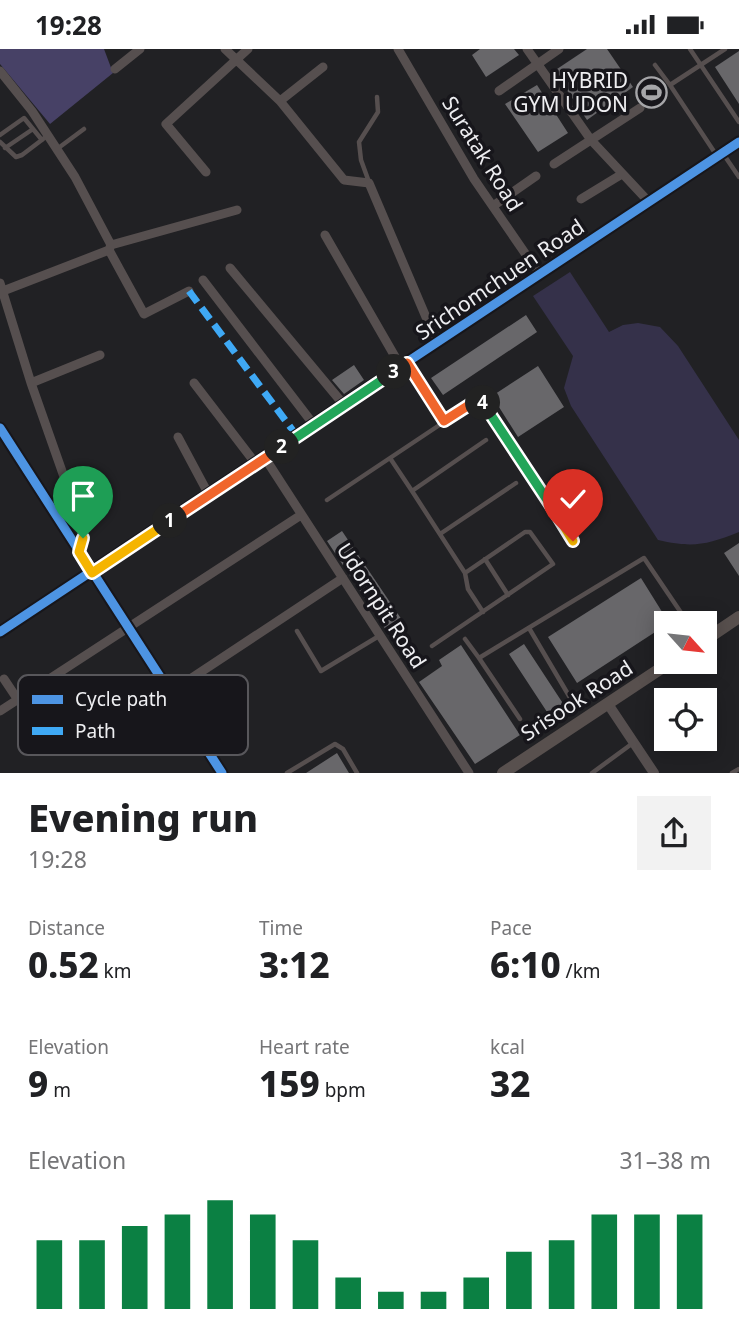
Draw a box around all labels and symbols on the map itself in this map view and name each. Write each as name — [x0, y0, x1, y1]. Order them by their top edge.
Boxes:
place label: HYBRID GYM UDON — [513, 66, 628, 118]
sports icon: HYBRID GYM UDON — [634, 76, 668, 110]
street label: Suratak Road — [436, 90, 529, 216]
street label: Srichomchuen Road — [410, 212, 589, 346]
pin: 3 — [376, 355, 412, 389]
pin: 4 — [466, 385, 500, 421]
pin: 2 — [264, 429, 300, 465]
pin — [53, 466, 113, 538]
pin — [543, 469, 603, 541]
pin: 1 — [152, 503, 188, 539]
street label: Udornpit Road — [331, 537, 433, 674]
north arrow — [654, 611, 718, 674]
street label: Srisook Road — [515, 653, 638, 747]
legend — [18, 675, 248, 755]
text: Cycle path — [75, 686, 167, 712]
text: Path — [75, 718, 116, 744]

